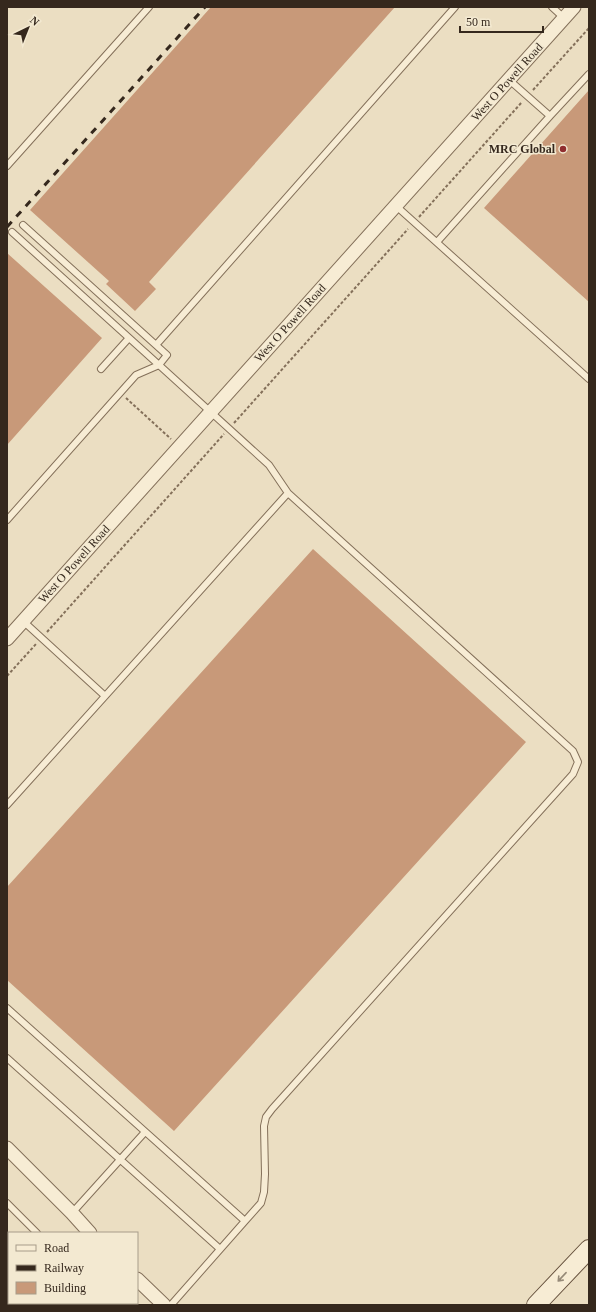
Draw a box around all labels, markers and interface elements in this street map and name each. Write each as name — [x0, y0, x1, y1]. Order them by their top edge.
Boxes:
north arrow — [8, 8, 48, 48]
scale bar — [460, 8, 543, 34]
text: N — [28, 14, 42, 28]
text: 50 m — [466, 15, 491, 29]
street label: West O Powell Road — [468, 40, 546, 124]
place label: MRC Global — [489, 142, 556, 156]
marker: MRC Global — [558, 144, 568, 154]
street label: West O Powell Road — [251, 281, 329, 365]
street label: West O Powell Road — [35, 522, 113, 606]
legend — [8, 1232, 138, 1304]
text: Road — [44, 1241, 69, 1255]
text: Railway — [44, 1261, 84, 1275]
one-way arrow — [558, 1272, 567, 1282]
text: Building — [44, 1281, 86, 1295]

